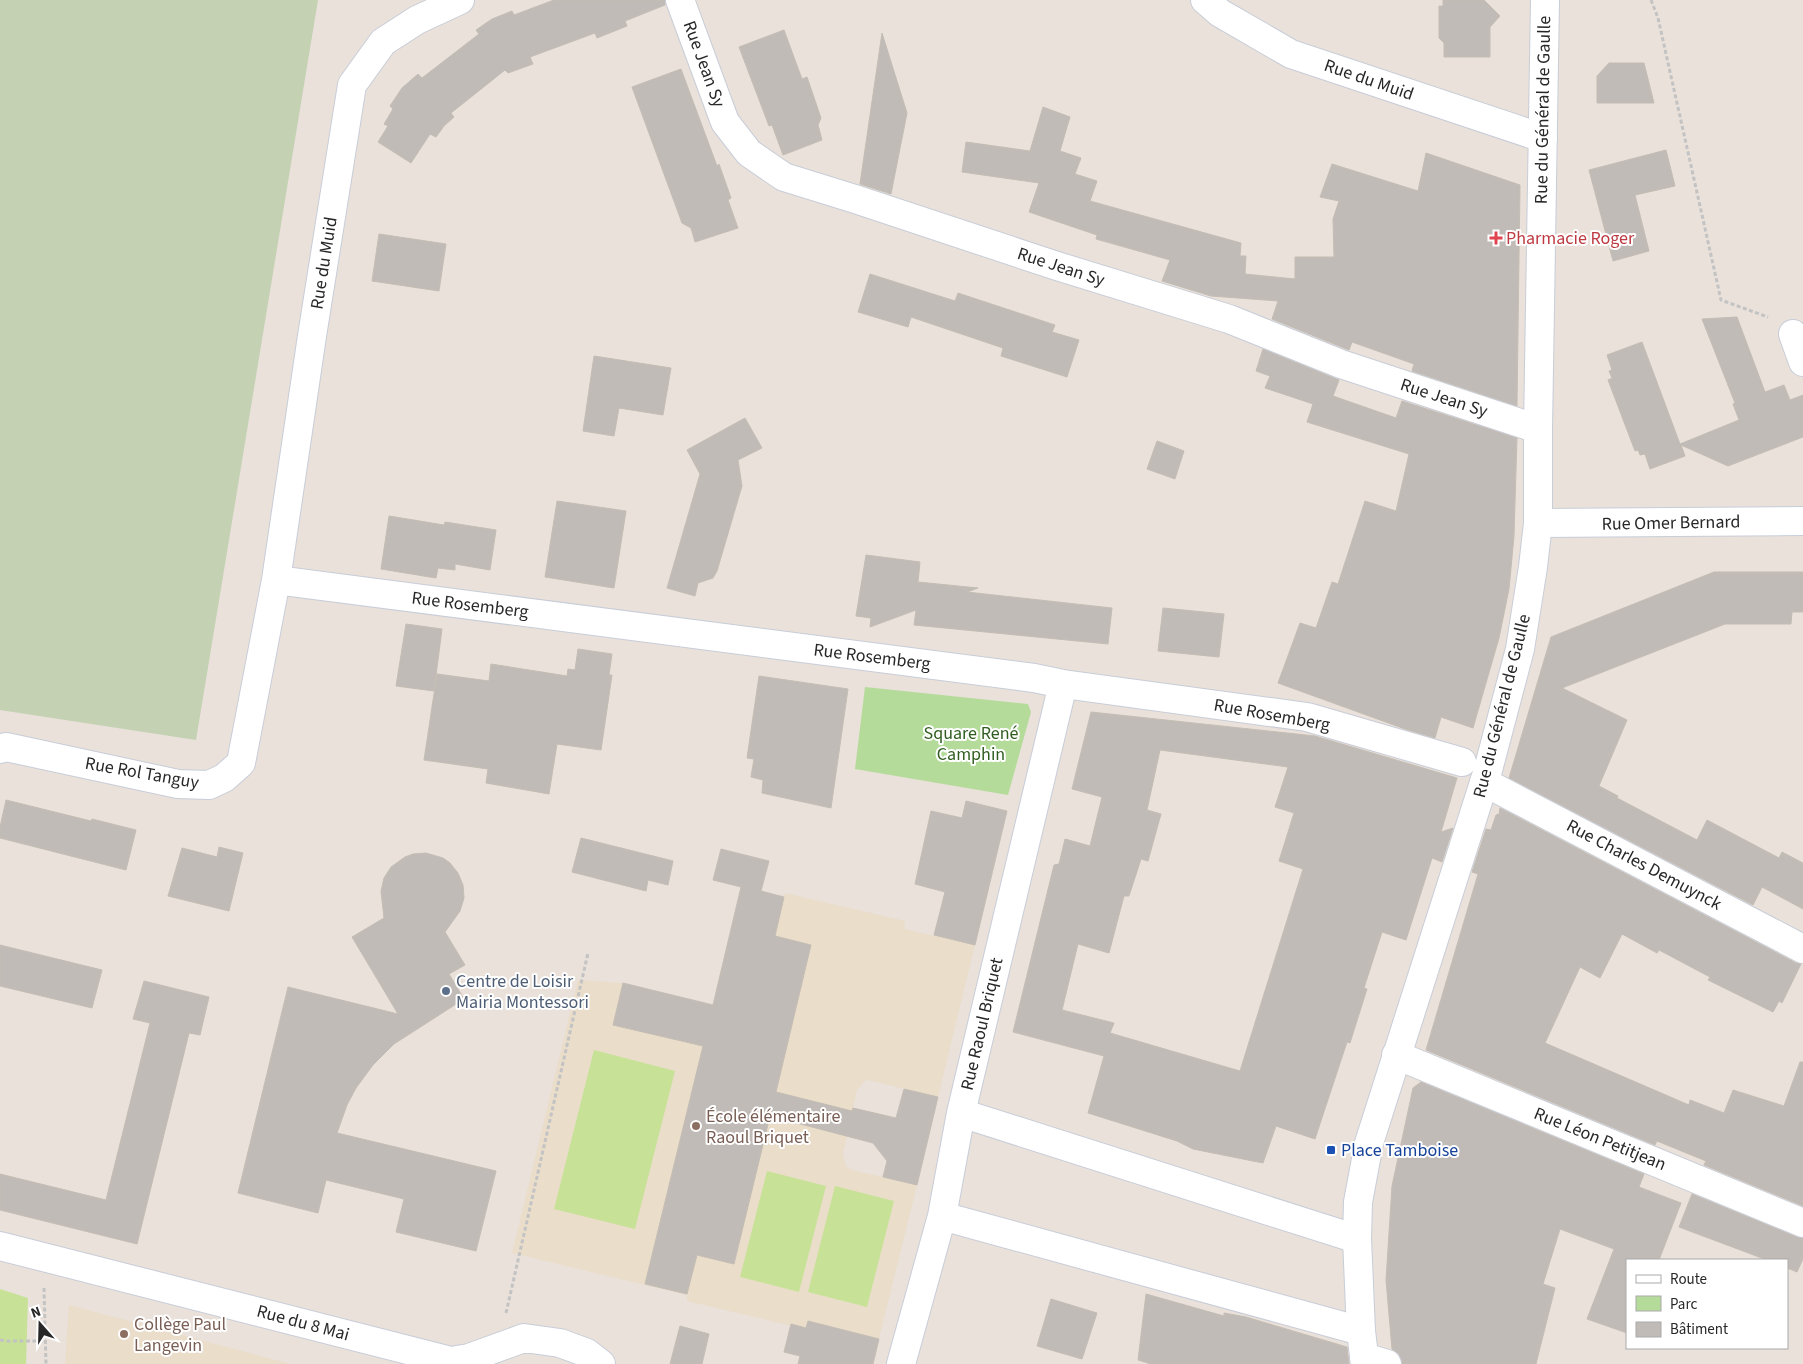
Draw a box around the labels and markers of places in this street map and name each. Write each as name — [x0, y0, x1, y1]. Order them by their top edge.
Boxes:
place label: Pharmacie Roger — [1506, 226, 1635, 251]
marker: Pharmacie Roger — [1490, 232, 1502, 244]
place label: Centre de Loisir Mairia Montessori — [456, 969, 589, 1015]
marker: Centre de Loisir Mairia Montessori — [440, 985, 452, 997]
place label: École élémentaire Raoul Briquet — [706, 1104, 840, 1150]
marker: École élémentaire Raoul Briquet — [690, 1120, 702, 1132]
place label: Place Tamboise — [1341, 1138, 1458, 1163]
marker: Place Tamboise — [1325, 1144, 1337, 1156]
place label: Collège Paul Langevin — [134, 1312, 226, 1358]
marker: Collège Paul Langevin — [118, 1328, 130, 1340]

